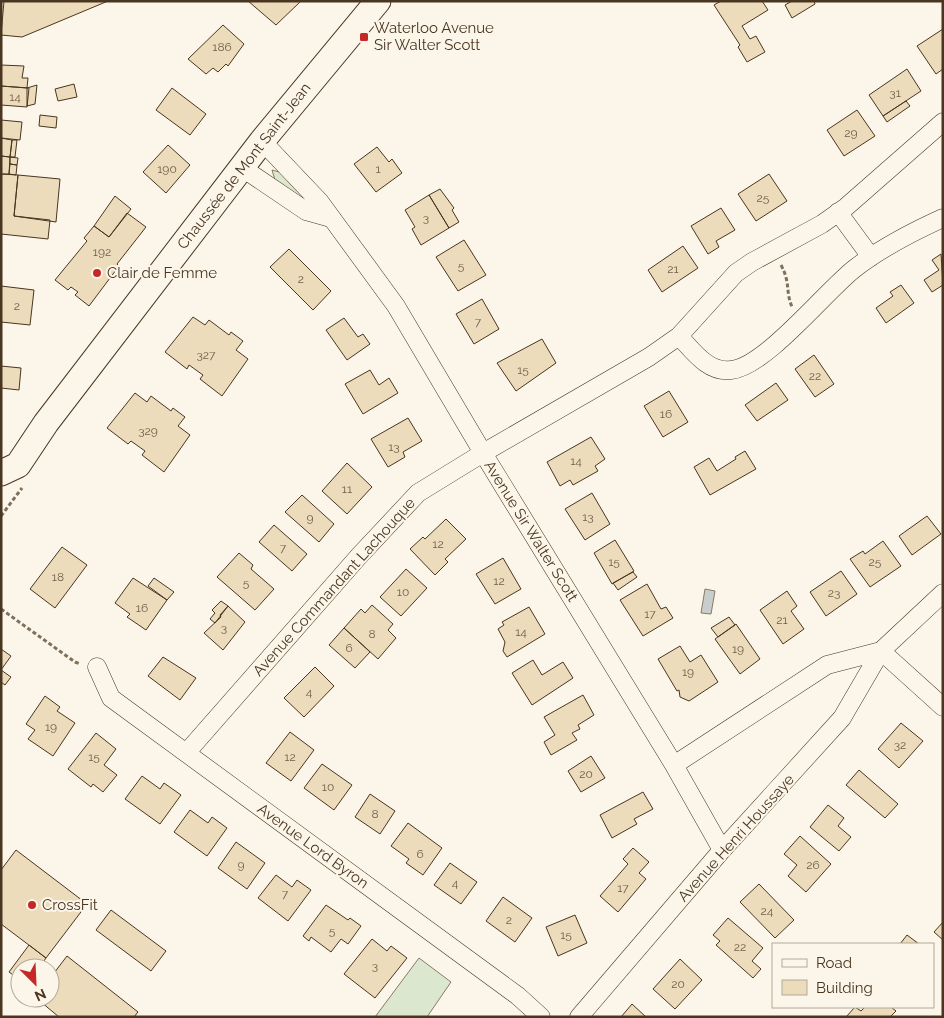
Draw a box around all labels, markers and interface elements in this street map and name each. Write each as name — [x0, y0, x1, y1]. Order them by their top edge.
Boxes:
place label: Waterloo Avenue Sir Walter Scott — [374, 19, 494, 54]
marker: Waterloo Avenue Sir Walter Scott — [358, 31, 370, 43]
house number: 186 — [212, 40, 232, 54]
street label: Chaussée de Mont Saint-Jean — [173, 79, 315, 253]
house number: 31 — [889, 86, 901, 100]
house number: 14 — [9, 90, 21, 104]
house number: 29 — [844, 126, 858, 140]
house number: 190 — [157, 162, 177, 176]
house number: 1 — [375, 162, 381, 176]
house number: 25 — [757, 191, 770, 205]
house number: 3 — [423, 211, 429, 225]
house number: 192 — [93, 245, 111, 259]
house number: 5 — [458, 259, 465, 273]
house number: 21 — [667, 262, 679, 276]
place label: Clair de Femme — [107, 264, 217, 282]
marker: Clair de Femme — [91, 267, 103, 279]
house number: 2 — [298, 272, 304, 286]
house number: 2 — [14, 299, 20, 313]
house number: 7 — [475, 315, 482, 329]
house number: 327 — [196, 348, 216, 362]
house number: 15 — [517, 363, 529, 377]
house number: 22 — [809, 369, 821, 383]
house number: 16 — [660, 407, 672, 421]
house number: 329 — [138, 424, 158, 438]
house number: 13 — [388, 440, 400, 454]
house number: 14 — [570, 454, 582, 468]
street label: Avenue Sir Walter Scott — [480, 457, 582, 605]
house number: 11 — [342, 482, 352, 496]
street label: Avenue Commandant Lachouque — [249, 494, 419, 680]
house number: 13 — [582, 510, 594, 524]
house number: 9 — [306, 511, 314, 525]
house number: 12 — [432, 537, 444, 551]
house number: 7 — [280, 541, 287, 555]
house number: 15 — [608, 555, 620, 569]
house number: 25 — [869, 555, 882, 569]
house number: 18 — [52, 570, 64, 584]
house number: 12 — [493, 574, 505, 588]
house number: 5 — [243, 576, 250, 590]
house number: 10 — [397, 585, 409, 599]
house number: 23 — [828, 586, 840, 600]
house number: 16 — [136, 601, 148, 615]
house number: 17 — [644, 607, 656, 621]
house number: 21 — [776, 613, 788, 627]
house number: 3 — [221, 621, 227, 635]
house number: 14 — [515, 625, 527, 639]
house number: 8 — [368, 627, 376, 641]
house number: 6 — [345, 641, 353, 655]
house number: 19 — [732, 642, 744, 656]
house number: 19 — [682, 665, 694, 679]
house number: 4 — [306, 685, 313, 699]
house number: 19 — [45, 720, 57, 734]
house number: 32 — [894, 738, 906, 752]
house number: 15 — [88, 750, 100, 764]
house number: 12 — [284, 750, 296, 764]
house number: 20 — [579, 767, 593, 781]
street label: Avenue Henri Houssaye — [674, 770, 798, 905]
house number: 10 — [322, 780, 334, 794]
street label: Avenue Lord Byron — [254, 800, 372, 892]
house number: 8 — [371, 807, 379, 821]
house number: 6 — [416, 847, 424, 861]
house number: 9 — [237, 858, 245, 872]
house number: 26 — [806, 858, 820, 872]
house number: 4 — [452, 876, 459, 890]
house number: 17 — [617, 881, 629, 895]
house number: 7 — [282, 887, 289, 901]
place label: CrossFit — [42, 896, 98, 914]
marker: CrossFit — [26, 899, 38, 911]
house number: 24 — [761, 904, 774, 918]
house number: 2 — [506, 913, 512, 927]
house number: 5 — [329, 924, 336, 938]
house number: 15 — [560, 928, 572, 942]
house number: 22 — [734, 940, 746, 954]
legend — [772, 943, 934, 1008]
text: Road — [816, 954, 852, 972]
north arrow — [10, 958, 60, 1008]
house number: 3 — [372, 959, 378, 973]
house number: 20 — [671, 977, 685, 991]
text: Building — [816, 979, 873, 997]
text: N — [32, 985, 48, 1004]

